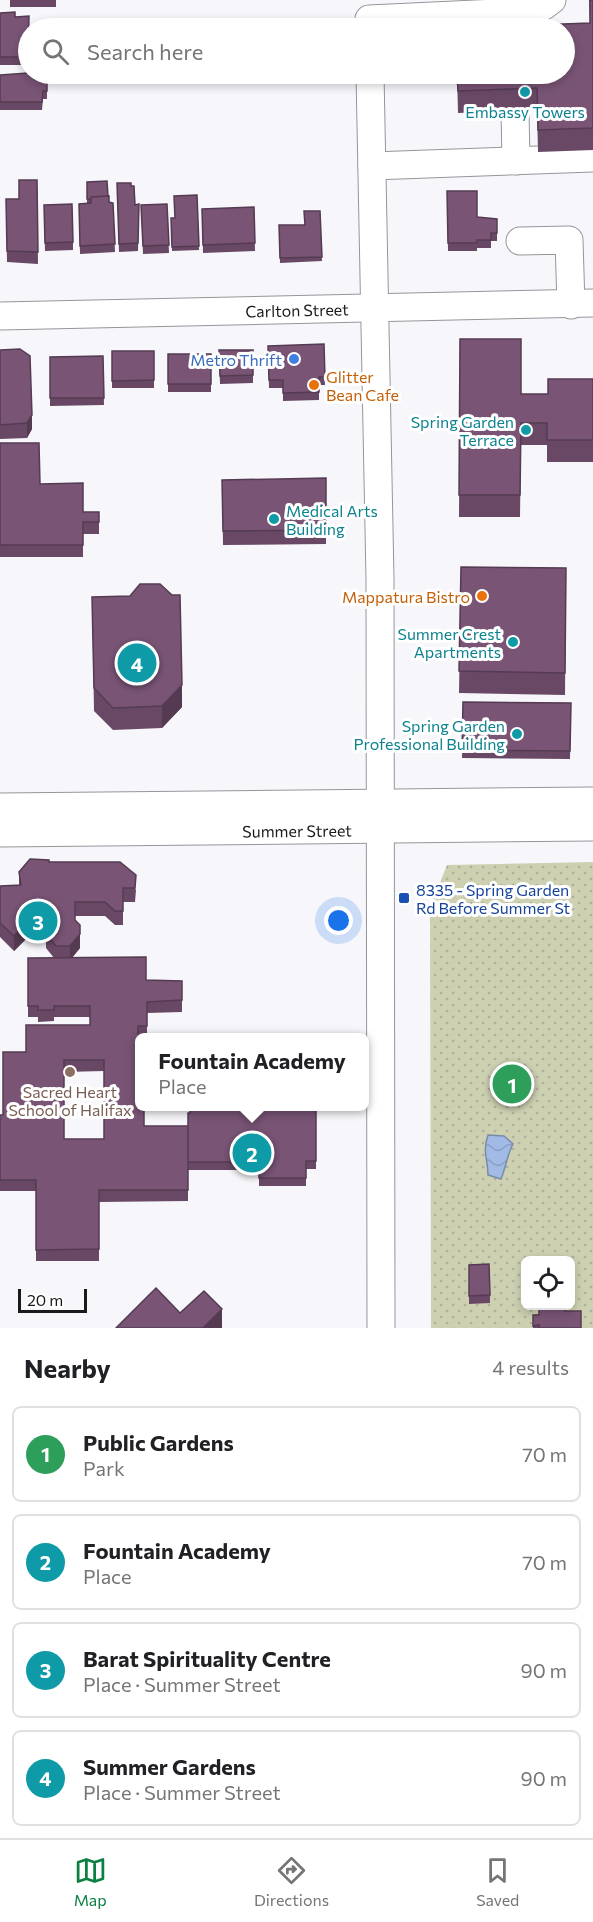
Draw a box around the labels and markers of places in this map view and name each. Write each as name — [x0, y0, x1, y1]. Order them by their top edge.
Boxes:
marker: Embassy Towers — [518, 85, 532, 99]
place label: Embassy Towers — [465, 102, 585, 121]
place label: Metro Thrift — [190, 350, 282, 369]
marker: Metro Thrift — [287, 352, 301, 366]
place label: Glitter Bean Cafe — [326, 367, 399, 404]
marker: Glitter Bean Cafe — [307, 378, 321, 392]
place label: Spring Garden Terrace — [411, 412, 514, 449]
marker: Spring Garden Terrace — [519, 423, 533, 437]
place label: Medical Arts Building — [286, 501, 378, 538]
marker: Medical Arts Building — [267, 512, 281, 526]
place label: Mappatura Bistro — [342, 587, 470, 606]
marker: Mappatura Bistro — [475, 589, 489, 603]
place label: Summer Crest Apartments — [398, 624, 501, 661]
marker: Summer Crest Apartments — [506, 635, 520, 649]
pin: 4 — [118, 640, 156, 686]
place label: Spring Garden Professional Building — [354, 716, 505, 753]
marker: Spring Garden Professional Building — [510, 727, 524, 741]
place label: 8335 - Spring Garden Rd Before Summer St — [416, 880, 571, 917]
marker: 8335 - Spring Garden Rd Before Summer St — [397, 891, 411, 905]
pin: 3 — [18, 898, 57, 944]
pin: 1 — [492, 1062, 532, 1106]
marker: Sacred Heart School of Halifax — [63, 1065, 77, 1079]
place label: Sacred Heart School of Halifax — [8, 1082, 132, 1119]
pin: 2 — [232, 1130, 272, 1176]

